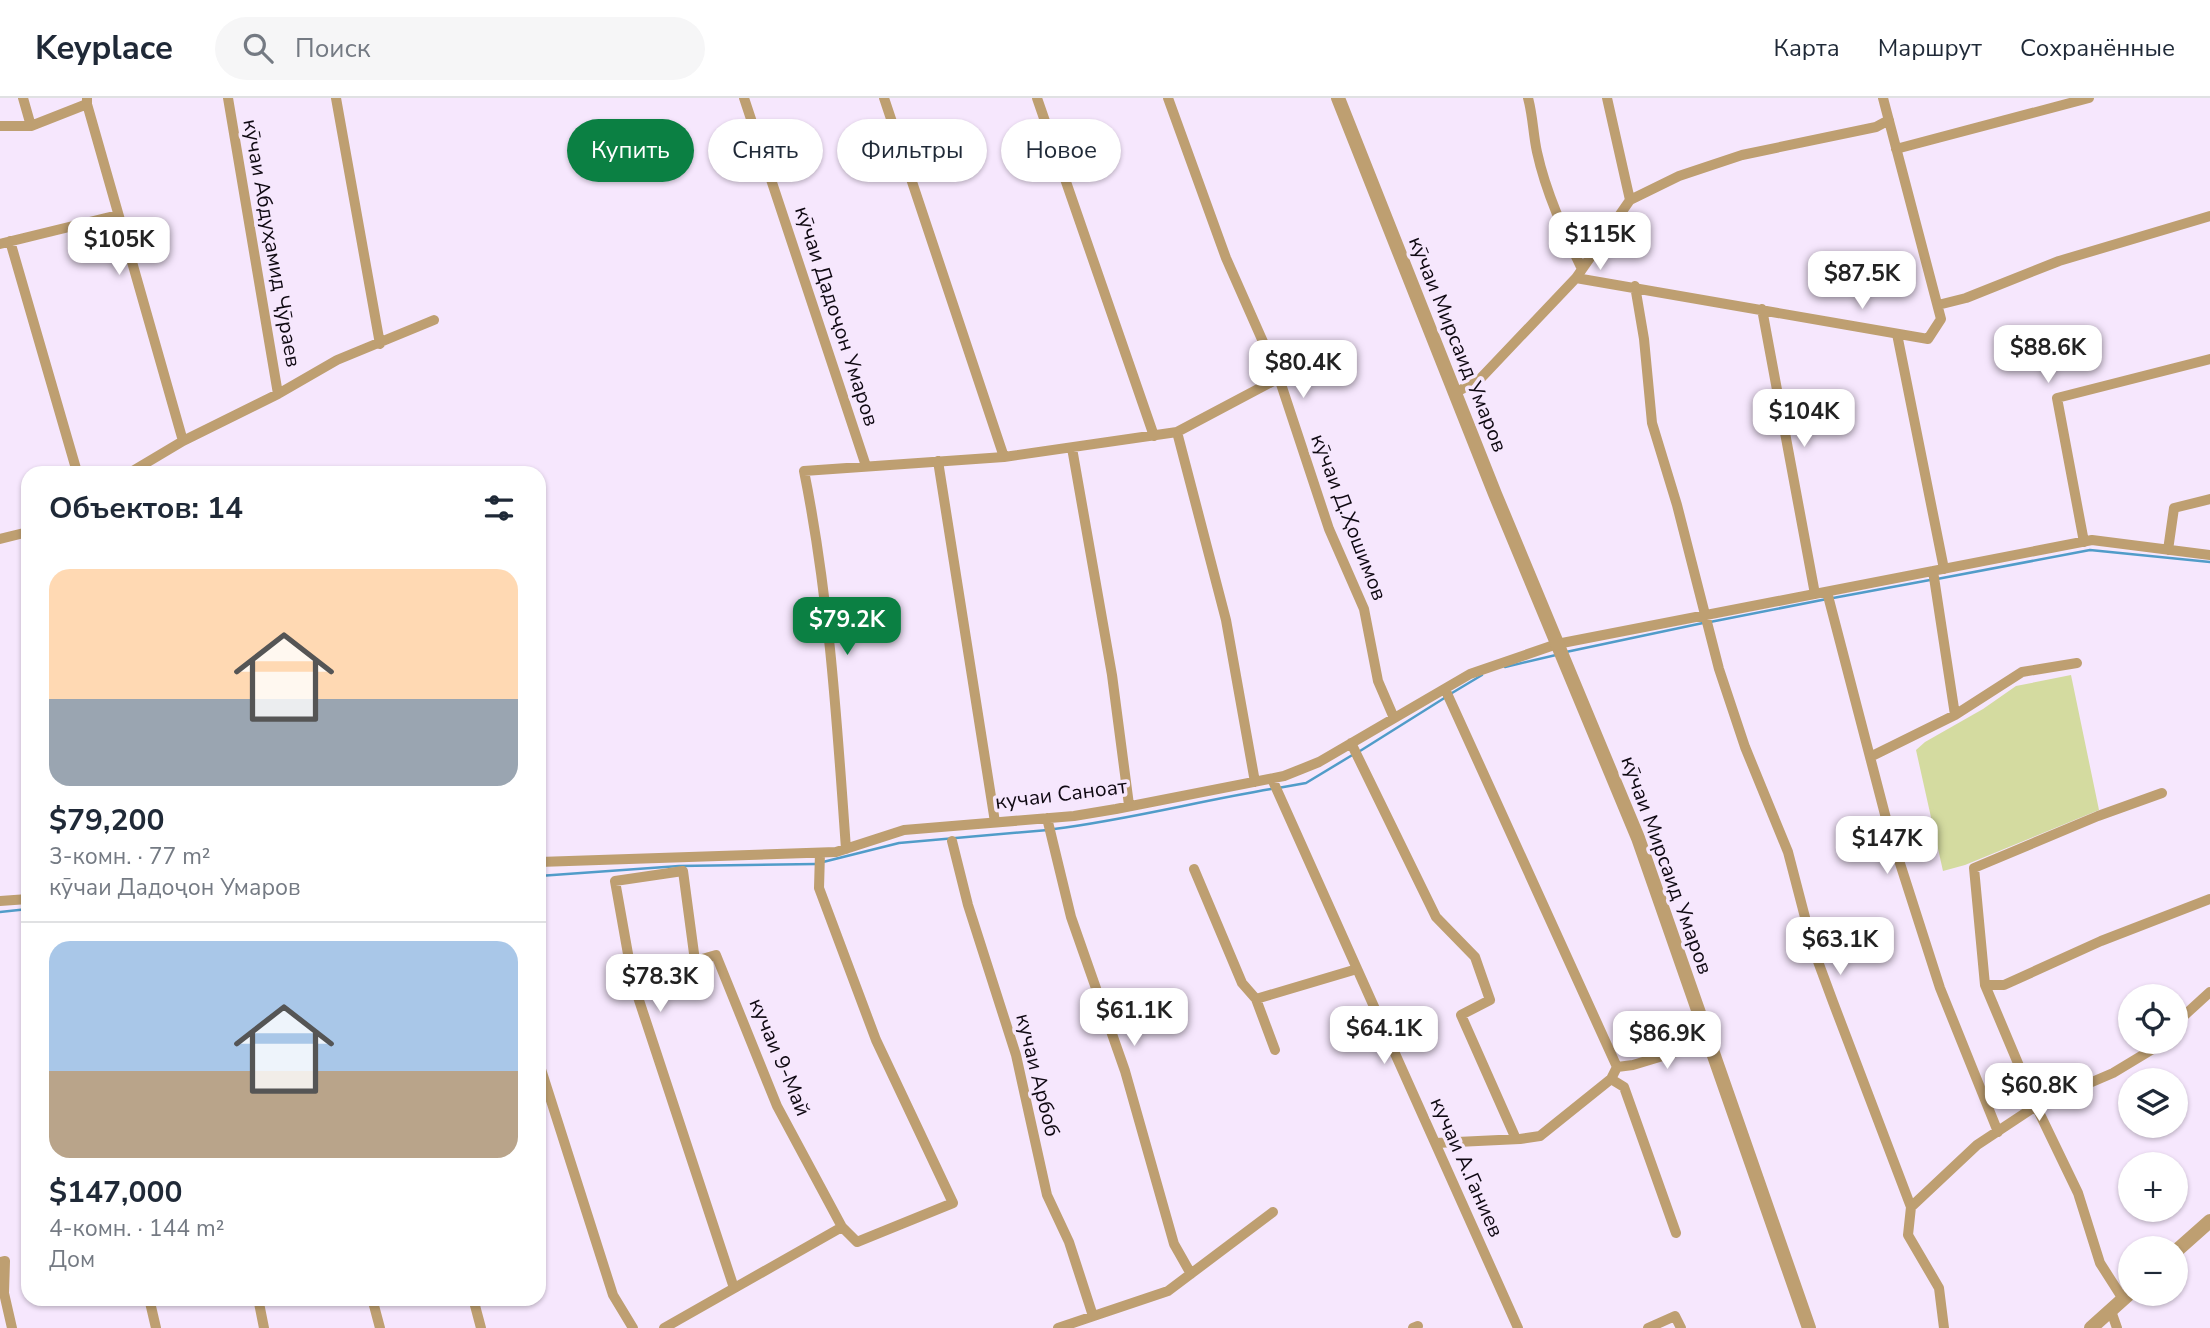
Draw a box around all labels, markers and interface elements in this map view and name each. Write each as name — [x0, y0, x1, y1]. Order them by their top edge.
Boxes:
search box — [215, 17, 705, 80]
text: Keyplace — [35, 26, 173, 71]
icon: search — [239, 29, 277, 67]
text: Поиск — [295, 31, 371, 66]
text: Карта — [1774, 32, 1840, 64]
text: Маршрут — [1878, 32, 1982, 64]
text: Сохранённые — [2020, 32, 2175, 64]
street label: кӯчаи Абдуҳамид Ҷӯраев — [236, 117, 308, 369]
chip: Купить — [567, 119, 694, 182]
chip: Снять — [708, 119, 823, 182]
chip: Фильтры — [837, 119, 987, 182]
chip: Новое — [1001, 119, 1121, 182]
street label: кӯчаи Дадоҷон Умаров — [788, 202, 886, 430]
pin: $115K — [1551, 212, 1649, 272]
pin: $105K — [70, 218, 168, 277]
text: $115K — [1565, 219, 1635, 250]
text: $105K — [84, 224, 154, 255]
street label: кӯчаи Мирсаид Умаров — [1402, 232, 1514, 456]
pin: $87.5K — [1805, 252, 1919, 311]
text: $87.5K — [1824, 258, 1900, 289]
pin: $88.6K — [1991, 326, 2105, 385]
text: $88.6K — [2010, 332, 2086, 363]
pin: $80.4K — [1246, 341, 1360, 400]
text: $80.4K — [1265, 347, 1341, 378]
pin: $104K — [1755, 390, 1853, 449]
text: $104K — [1769, 396, 1839, 427]
street label: кӯчаи Д.Ҳошимов — [1304, 430, 1394, 604]
text: Объектов: 14 — [49, 488, 243, 529]
icon: filters — [480, 489, 518, 527]
pin: $79.2K — [790, 598, 904, 657]
text: $79.2K — [809, 604, 885, 635]
icon: home — [221, 614, 347, 740]
street label: кӯчаи Мирсаид Умаров — [1614, 752, 1720, 978]
street label: кучаи Саноат — [993, 772, 1129, 816]
text: $79,200 — [49, 800, 164, 841]
pin: $147K — [1838, 816, 1936, 876]
text: $147K — [1852, 823, 1922, 854]
text: 3-комн. · 77 m² — [49, 841, 211, 872]
text: кӯчаи Дадоҷон Умаров — [49, 872, 301, 903]
pin: $63.1K — [1783, 918, 1897, 977]
text: $63.1K — [1802, 924, 1878, 955]
pin: $78.3K — [603, 954, 717, 1014]
text: $78.3K — [622, 961, 698, 992]
map controls — [2118, 984, 2188, 1306]
button: locate — [2118, 984, 2188, 1054]
icon: home — [221, 986, 347, 1112]
pin: $61.1K — [1077, 988, 1191, 1048]
street label: кучаи 9-Май — [743, 994, 817, 1120]
text: $61.1K — [1096, 995, 1172, 1026]
pin: $64.1K — [1327, 1006, 1441, 1066]
street label: кучаи Арбоб — [1009, 1010, 1067, 1140]
pin: $86.9K — [1610, 1012, 1724, 1071]
text: $64.1K — [1346, 1013, 1422, 1044]
text: $86.9K — [1629, 1018, 1705, 1049]
pin: $60.8K — [1982, 1063, 2096, 1123]
button: layers — [2118, 1068, 2188, 1138]
text: $60.8K — [2001, 1070, 2077, 1101]
street label: кучаи А.Ганиев — [1424, 1093, 1510, 1241]
button: + — [2118, 1152, 2188, 1222]
text: $147,000 — [49, 1172, 182, 1213]
text: 4-комн. · 144 m² — [49, 1213, 224, 1244]
button: − — [2118, 1236, 2188, 1306]
text: Дом — [49, 1244, 95, 1275]

